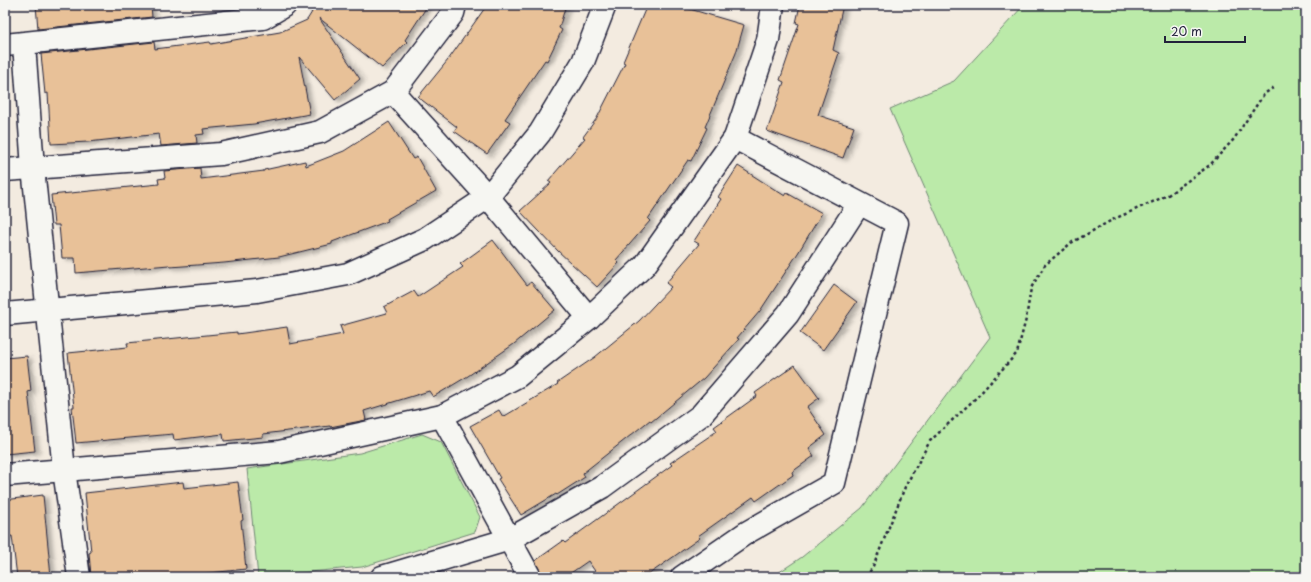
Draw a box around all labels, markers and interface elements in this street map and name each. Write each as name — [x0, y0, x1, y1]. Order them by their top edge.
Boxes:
scale bar — [1165, 18, 1245, 44]
text: 20 m — [1171, 22, 1202, 40]

